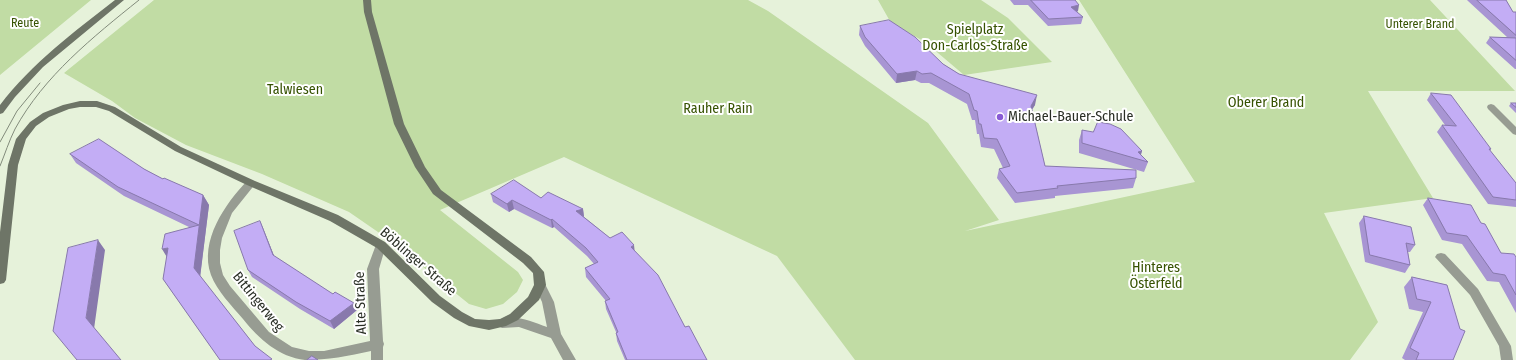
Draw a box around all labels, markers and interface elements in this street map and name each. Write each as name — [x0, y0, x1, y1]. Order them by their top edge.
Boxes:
park label: Reute — [11, 17, 39, 31]
park label: Unterer Brand — [1386, 18, 1454, 32]
park label: Spielplatz Don-Carlos-Straße — [922, 22, 1028, 54]
park label: Talwiesen — [267, 82, 323, 98]
park label: Oberer Brand — [1228, 95, 1304, 111]
park label: Rauher Rain — [683, 101, 753, 117]
place label: Michael-Bauer-Schule — [1008, 109, 1133, 125]
marker: Michael-Bauer-Schule — [995, 112, 1005, 122]
street label: Böblinger Straße — [376, 224, 460, 300]
park label: Hinteres Österfeld — [1129, 260, 1183, 292]
street label: Bittingerweg — [229, 269, 287, 335]
street label: Alte Straße — [352, 271, 370, 335]

